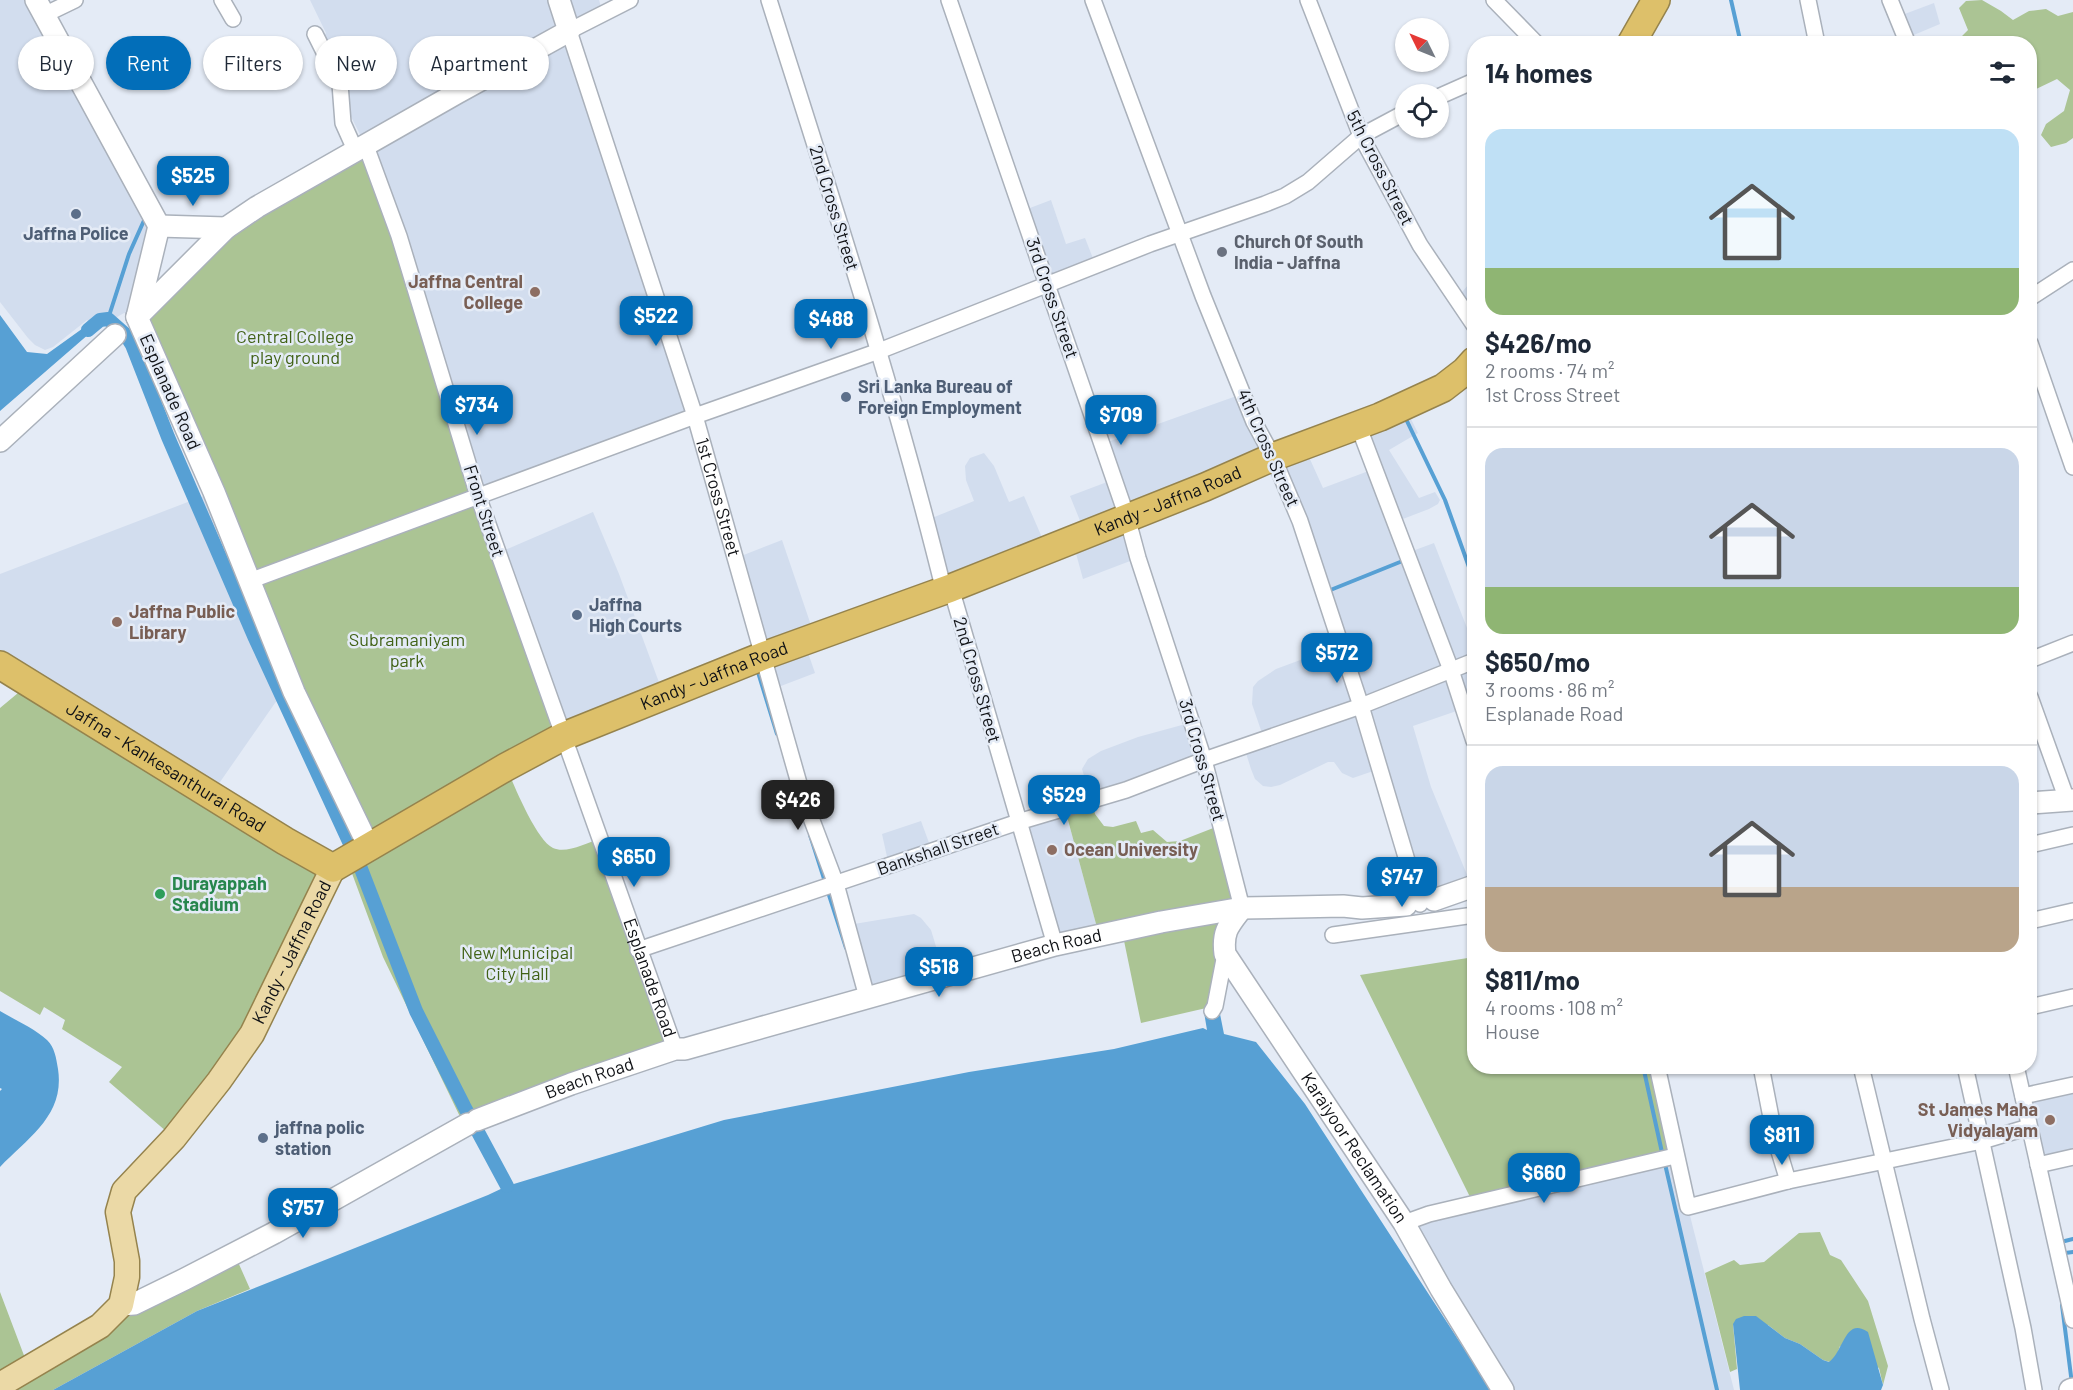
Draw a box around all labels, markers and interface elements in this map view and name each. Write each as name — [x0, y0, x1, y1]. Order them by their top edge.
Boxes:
north arrow — [1395, 18, 1449, 72]
map controls — [1395, 18, 1449, 138]
chip: Buy — [18, 36, 94, 90]
chip: Rent — [106, 36, 191, 90]
chip: Filters — [203, 36, 303, 90]
chip: New — [315, 36, 397, 90]
chip: Apartment — [409, 36, 549, 90]
icon: filters — [1986, 56, 2019, 89]
text: 14 homes — [1485, 57, 1592, 88]
button: locate — [1395, 84, 1449, 138]
street label: 5th Cross Street — [1342, 106, 1419, 229]
street label: 2nd Cross Street — [805, 143, 864, 273]
pin: $525 — [157, 156, 229, 207]
text: $525 — [171, 163, 215, 187]
icon: home — [1698, 168, 1806, 276]
marker: Jaffna Police — [69, 207, 83, 221]
place label: Jaffna Police — [23, 222, 129, 244]
place label: Church Of South India - Jaffna — [1234, 230, 1363, 273]
street label: 3rd Cross Street — [1022, 234, 1084, 361]
marker: Church Of South India - Jaffna — [1215, 245, 1229, 259]
place label: Jaffna Central College — [408, 270, 523, 313]
marker: Jaffna Central College — [528, 285, 542, 299]
pin: $522 — [620, 296, 692, 347]
pin: $488 — [795, 299, 867, 350]
text: $522 — [634, 303, 678, 327]
text: $488 — [808, 306, 854, 330]
park label: Central College play ground — [236, 325, 354, 368]
text: $426/mo — [1485, 327, 1592, 358]
street label: Esplanade Road — [136, 330, 206, 453]
text: 2 rooms · 74 m² — [1485, 358, 1615, 382]
place label: Sri Lanka Bureau of Foreign Employment — [858, 375, 1022, 418]
text: 1st Cross Street — [1485, 382, 1621, 406]
pin: $734 — [441, 385, 513, 436]
street label: 4th Cross Street — [1233, 385, 1305, 510]
marker: Sri Lanka Bureau of Foreign Employment — [839, 390, 853, 404]
text: $734 — [455, 392, 499, 416]
pin: $709 — [1085, 395, 1157, 446]
text: $709 — [1099, 402, 1143, 426]
street label: 1st Cross Street — [692, 435, 746, 559]
street label: Kandy - Jaffna Road — [1091, 460, 1244, 540]
street label: Front Street — [460, 462, 510, 559]
icon: home — [1698, 487, 1806, 595]
place label: Jaffna High Courts — [589, 593, 682, 636]
place label: Jaffna Public Library — [129, 600, 235, 643]
marker: Jaffna High Courts — [570, 608, 584, 622]
street label: 2nd Cross Street — [950, 614, 1006, 745]
marker: Jaffna Public Library — [110, 615, 124, 629]
park label: Subramaniyam park — [349, 628, 465, 671]
pin: $572 — [1301, 633, 1373, 684]
street label: Kandy - Jaffna Road — [637, 636, 791, 714]
text: $572 — [1315, 640, 1359, 664]
text: $650/mo — [1485, 646, 1590, 677]
text: 3 rooms · 86 m² — [1485, 677, 1614, 701]
street label: 3rd Cross Street — [1175, 696, 1231, 823]
street label: Jaffna - Kankesanthurai Road — [62, 697, 270, 837]
text: Esplanade Road — [1485, 701, 1623, 725]
pin: $529 — [1028, 775, 1100, 826]
pin: $426 — [762, 780, 834, 831]
text: $529 — [1042, 782, 1086, 806]
text: $426 — [775, 787, 821, 811]
icon: home — [1698, 805, 1806, 913]
street label: Bankshall Street — [874, 817, 1002, 879]
pin: $650 — [598, 837, 670, 888]
place label: Ocean University — [1064, 838, 1198, 860]
marker: Ocean University — [1045, 843, 1059, 857]
text: $650 — [612, 844, 656, 868]
pin: $747 — [1366, 857, 1438, 908]
text: $747 — [1381, 864, 1423, 888]
place label: Durayappah Stadium — [172, 872, 267, 915]
street label: Kandy - Jaffna Road — [247, 876, 335, 1027]
marker: Durayappah Stadium — [153, 887, 167, 901]
street label: Esplanade Road — [619, 915, 682, 1040]
street label: Beach Road — [1008, 923, 1104, 967]
park label: New Municipal City Hall — [461, 941, 573, 984]
pin: $518 — [903, 947, 975, 998]
text: $518 — [919, 954, 959, 978]
text: $811/mo — [1485, 964, 1580, 995]
text: 4 rooms · 108 m² — [1485, 995, 1623, 1019]
text: House — [1485, 1019, 1540, 1043]
street label: Beach Road — [542, 1052, 636, 1103]
street label: Karaiyoor Reclamation — [1297, 1068, 1413, 1227]
place label: St James Maha Vidyalayam — [1918, 1098, 2038, 1141]
marker: St James Maha Vidyalayam — [2043, 1113, 2057, 1127]
pin: $811 — [1746, 1115, 1818, 1166]
place label: jaffna polic station — [273, 1116, 365, 1159]
text: $811 — [1764, 1122, 1800, 1146]
marker: jaffna polic station — [256, 1131, 270, 1145]
pin: $660 — [1508, 1153, 1580, 1204]
text: $660 — [1522, 1160, 1566, 1184]
pin: $757 — [267, 1188, 339, 1239]
text: $757 — [282, 1195, 324, 1219]

